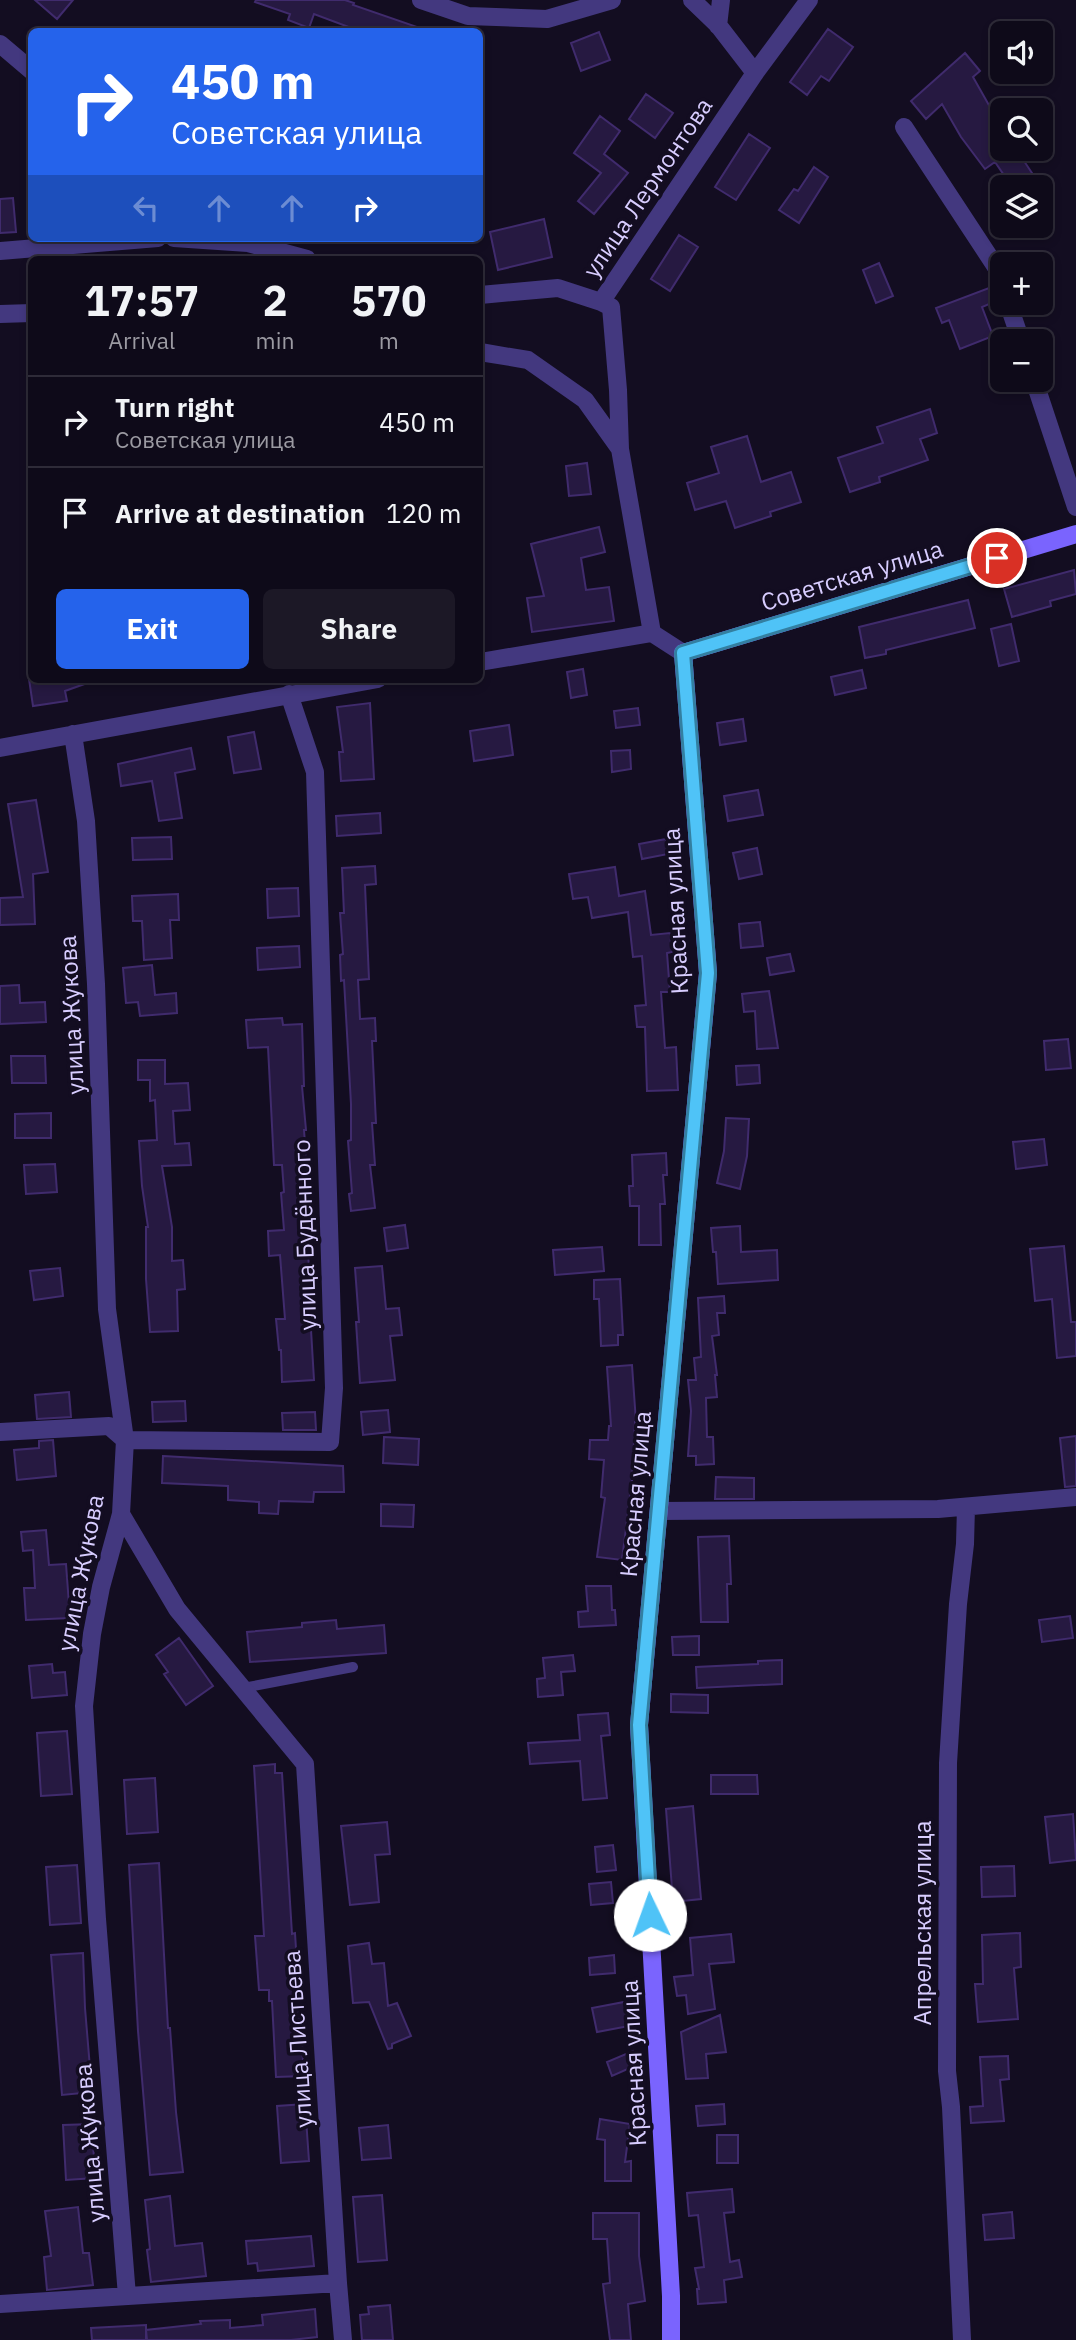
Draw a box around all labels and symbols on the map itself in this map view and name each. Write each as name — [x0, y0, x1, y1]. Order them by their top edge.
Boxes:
street label: улица Лермонтова — [575, 91, 719, 284]
pin — [967, 528, 1027, 588]
street label: Советская улица — [757, 532, 947, 618]
street label: Красная улица — [655, 827, 695, 995]
street label: улица Жукова — [51, 934, 91, 1095]
street label: улица Будённого — [285, 1139, 323, 1331]
street label: Красная улица — [612, 1409, 658, 1578]
street label: улица Жукова — [49, 1491, 111, 1654]
street label: Апрельская улица — [906, 1820, 938, 2026]
position arrow — [613, 1878, 687, 1952]
street label: улица Листьева — [275, 1949, 319, 2129]
street label: Красная улица — [613, 1979, 653, 2147]
street label: улица Жукова — [66, 2062, 112, 2224]

